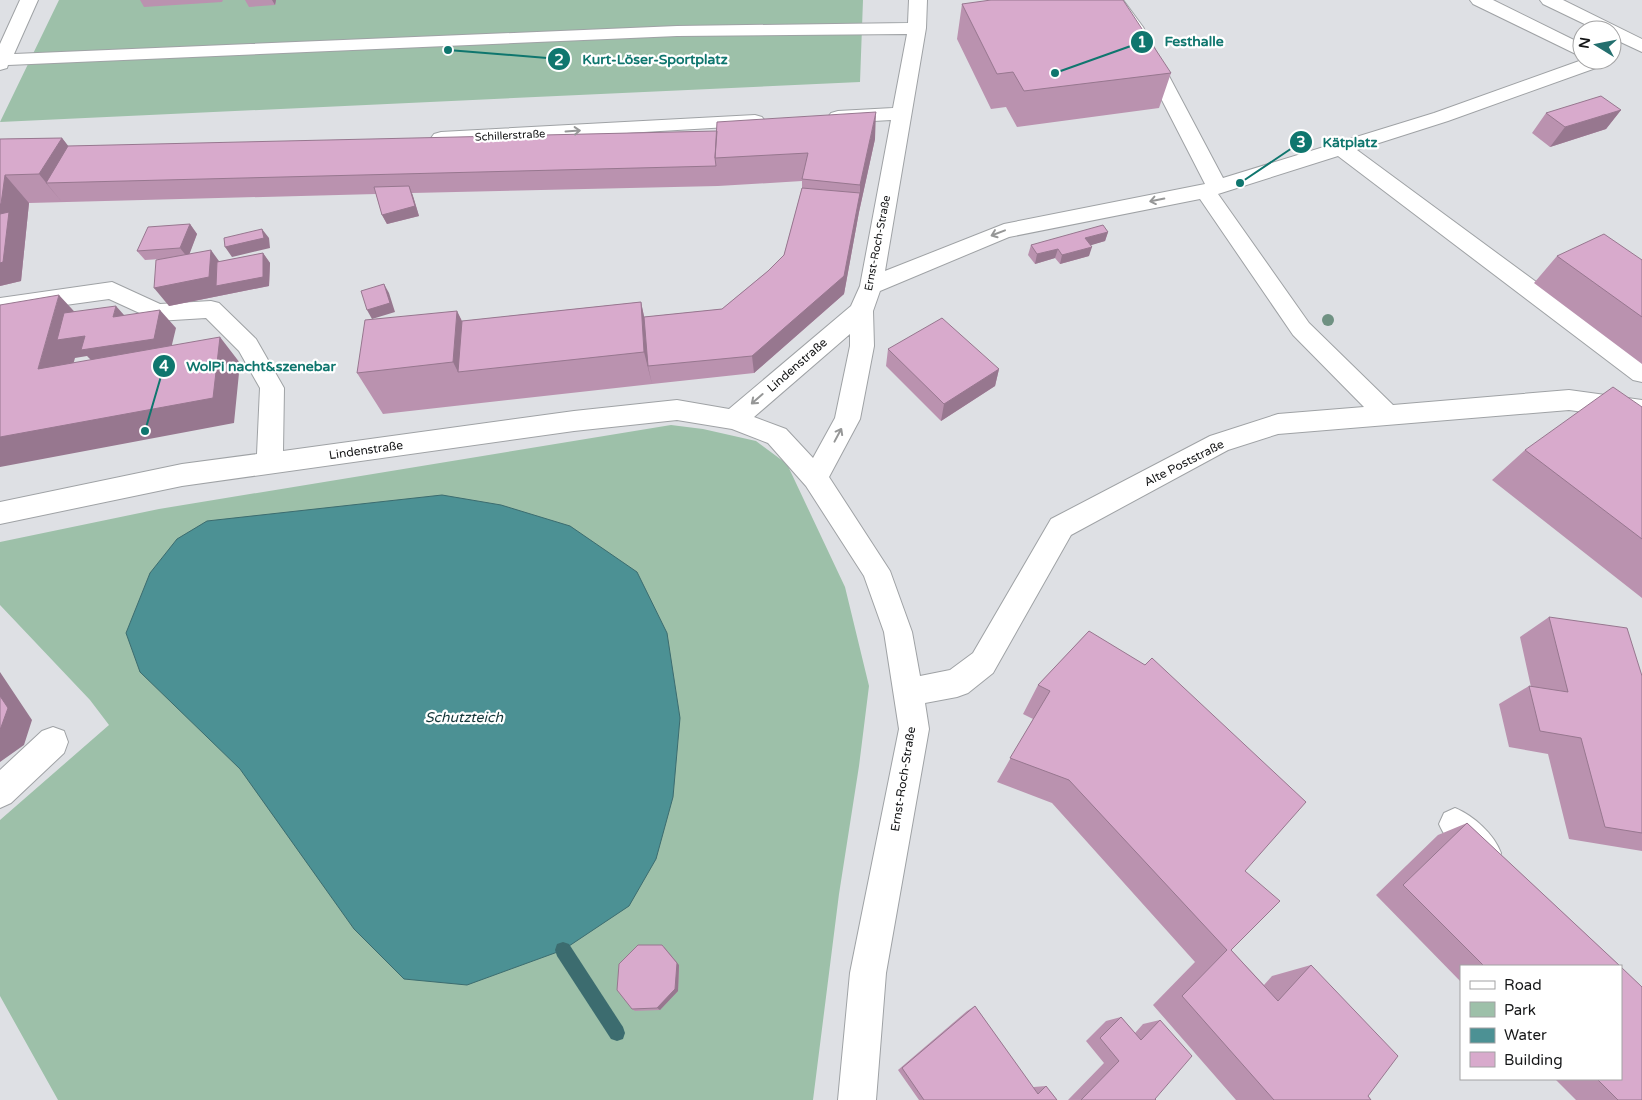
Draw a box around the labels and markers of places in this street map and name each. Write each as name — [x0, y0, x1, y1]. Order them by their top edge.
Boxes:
callout: Festhalle — [1130, 27, 1234, 56]
callout: Kurt-Löser-Sportplatz — [547, 45, 737, 74]
callout: Kätplatz — [1288, 128, 1388, 157]
callout: WolPi nacht&szenebar — [151, 351, 346, 380]

